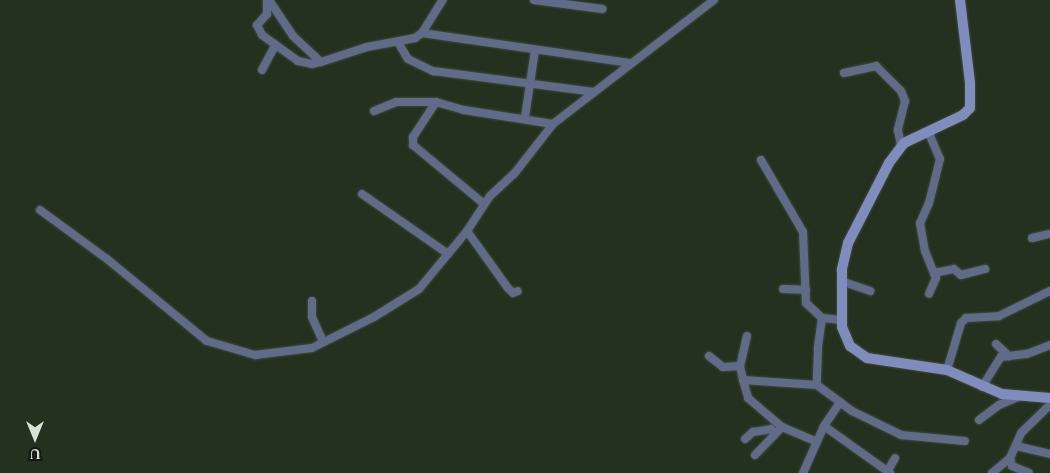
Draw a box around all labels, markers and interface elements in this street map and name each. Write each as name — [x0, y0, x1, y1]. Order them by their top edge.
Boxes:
north arrow — [10, 413, 60, 463]
text: U — [29, 443, 41, 464]

